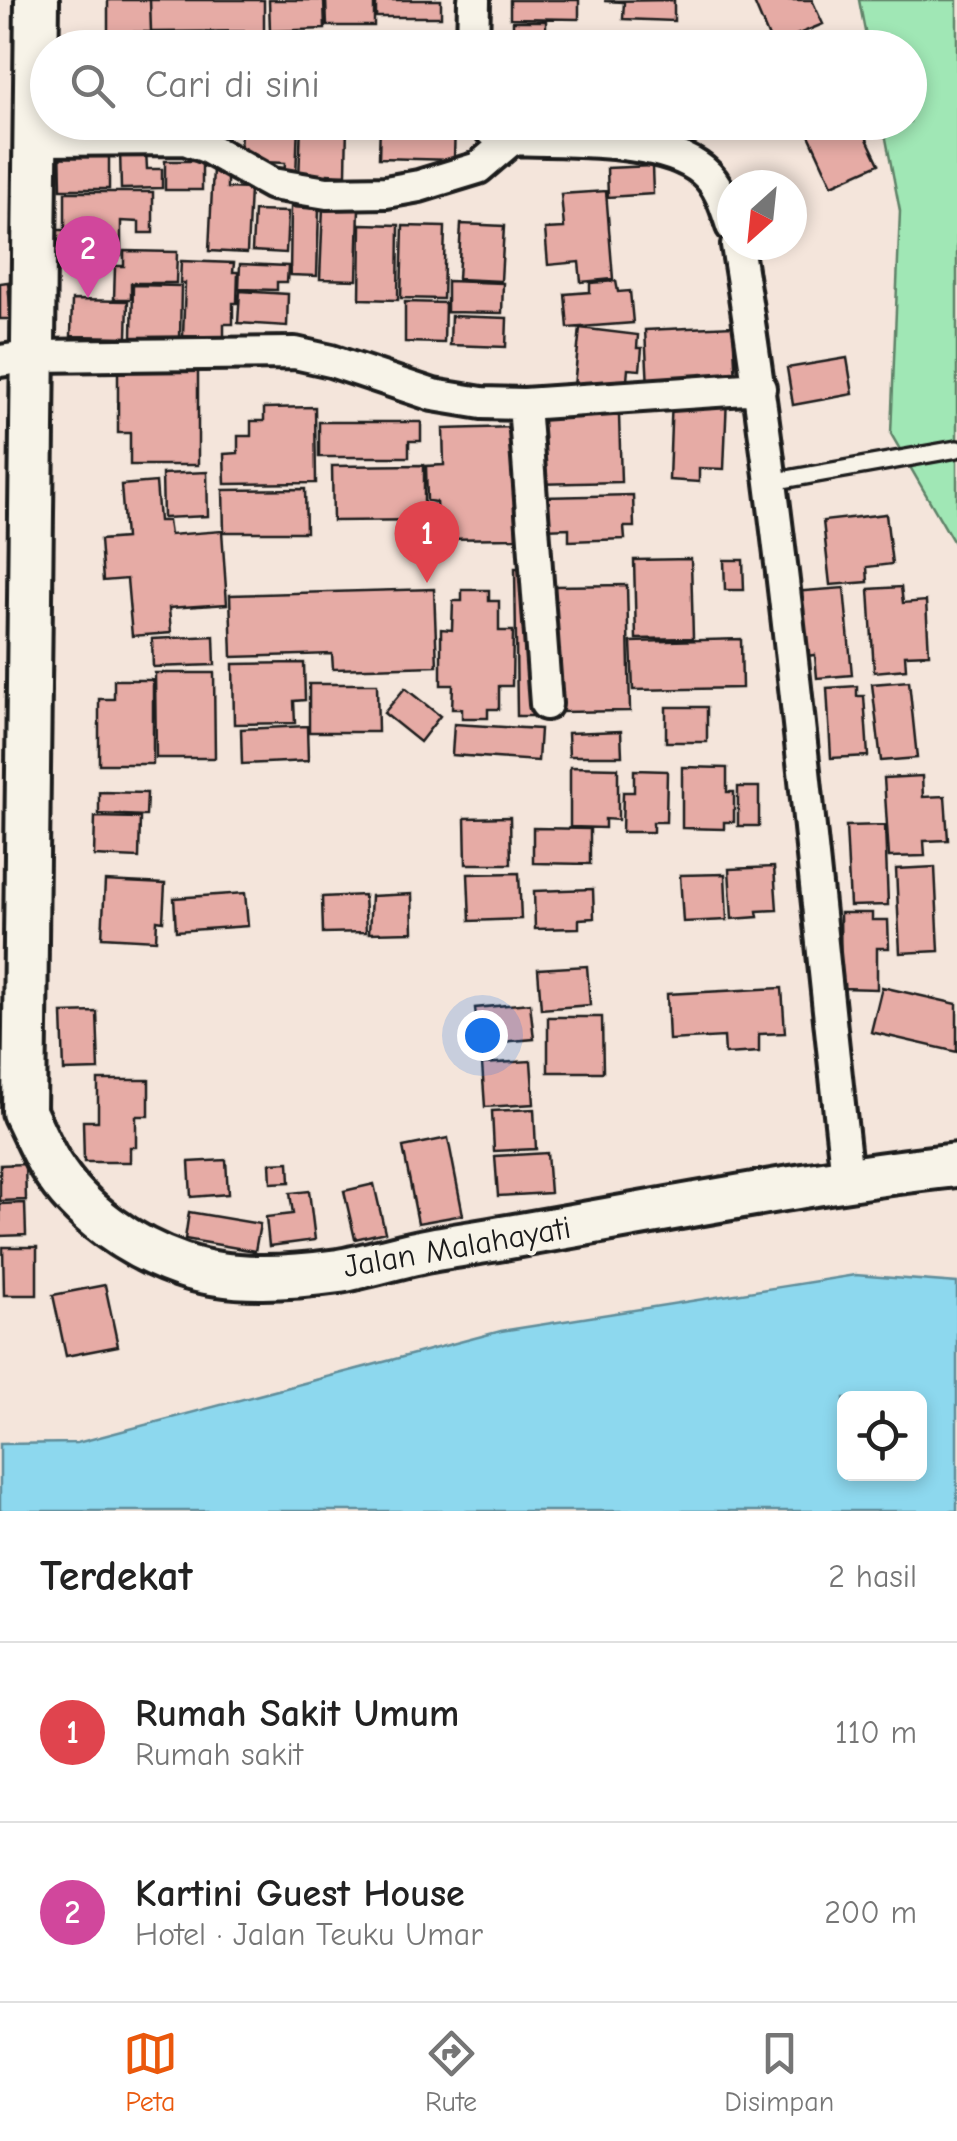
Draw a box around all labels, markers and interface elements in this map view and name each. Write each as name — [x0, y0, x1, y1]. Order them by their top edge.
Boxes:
search box — [30, 30, 927, 140]
icon: search — [65, 58, 120, 113]
text: Cari di sini — [145, 63, 320, 107]
north arrow — [717, 170, 807, 260]
pin: 2 — [56, 216, 120, 298]
pin: 1 — [394, 500, 460, 583]
your location — [457, 1010, 508, 1061]
street label: Jalan Malahayati — [340, 1209, 574, 1285]
map controls — [837, 1391, 927, 1481]
button: locate — [837, 1391, 927, 1481]
text: Terdekat — [40, 1552, 192, 1601]
text: 2 hasil — [828, 1558, 917, 1595]
text: Rumah Sakit Umum — [135, 1692, 459, 1736]
text: 1 — [66, 1714, 79, 1751]
text: 110 m — [835, 1714, 917, 1751]
text: Rumah sakit — [135, 1736, 303, 1773]
text: Kartini Guest House — [135, 1872, 465, 1916]
text: 2 — [65, 1894, 80, 1931]
text: 200 m — [824, 1894, 917, 1931]
text: Hotel · Jalan Teuku Umar — [135, 1916, 483, 1953]
tab: Peta — [123, 2026, 178, 2118]
tab: Rute — [424, 2026, 479, 2118]
tab: Disimpan — [724, 2026, 834, 2118]

